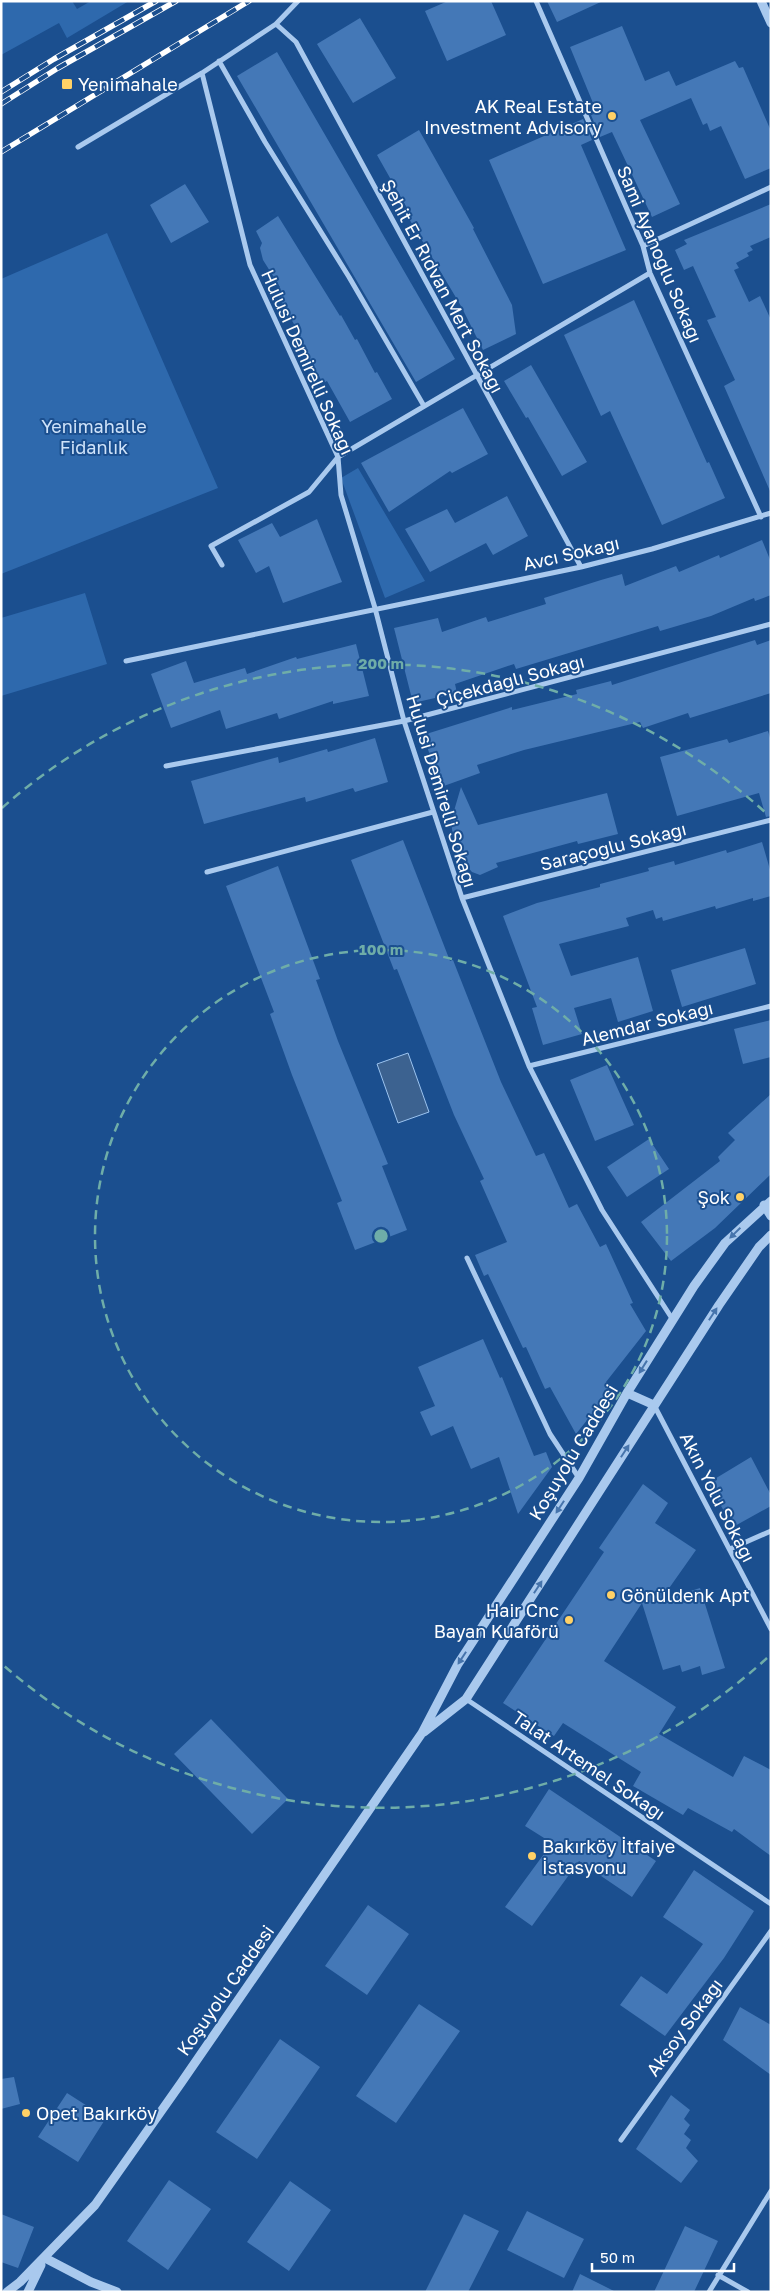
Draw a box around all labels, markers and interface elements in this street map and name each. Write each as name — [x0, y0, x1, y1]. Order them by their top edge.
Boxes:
place label: Yenimahale — [78, 73, 178, 95]
marker: Yenimahale — [60, 77, 74, 91]
place label: AK Real Estate Investment Advisory — [424, 95, 602, 138]
marker: AK Real Estate Investment Advisory — [606, 110, 618, 122]
street label: Sami Ayanoğlu Sokağı — [613, 162, 707, 346]
street label: Şehit Er Rıdvan Mert Sokağı — [377, 175, 509, 397]
street label: Hulusi Demirelli Sokağı — [257, 266, 359, 458]
park label: Yenimahalle Fidanlık — [41, 415, 147, 458]
street label: Avcı Sokağı — [521, 531, 621, 575]
street label: Çiçekdağlı Sokağı — [433, 650, 587, 710]
text: 200 m — [358, 654, 404, 672]
street label: Hulusi Demirelli Sokağı — [402, 692, 482, 890]
street label: Saraçoğlu Sokağı — [538, 817, 688, 875]
text: 100 m — [359, 940, 403, 958]
street label: Alemdar Sokağı — [579, 996, 715, 1050]
place label: Şok — [698, 1186, 730, 1208]
marker: Şok — [734, 1191, 746, 1203]
centre of rings — [372, 1227, 390, 1245]
one-way arrow — [729, 1227, 741, 1239]
one-way arrow — [708, 1307, 718, 1320]
one-way arrow — [639, 1361, 648, 1374]
street label: Koşuyolu Caddesi — [524, 1380, 622, 1524]
street label: Akın Yolu Sokağı — [676, 1428, 760, 1566]
one-way arrow — [621, 1444, 630, 1457]
one-way arrow — [556, 1500, 565, 1514]
one-way arrow — [533, 1581, 542, 1594]
place label: Gönüldenk Apt — [621, 1584, 750, 1606]
marker: Gönüldenk Apt — [605, 1589, 617, 1601]
place label: Hair Cnc Bayan Kuaförü — [434, 1599, 559, 1642]
marker: Hair Cnc Bayan Kuaförü — [563, 1614, 575, 1626]
one-way arrow — [457, 1651, 467, 1664]
street label: Talat Artemel Sokağı — [509, 1706, 669, 1824]
place label: Bakırköy İtfaiye İstasyonu — [542, 1835, 675, 1878]
marker: Bakırköy İtfaiye İstasyonu — [526, 1850, 538, 1862]
street label: Koşuyolu Caddesi — [172, 1920, 278, 2060]
street label: Aksoy Sokağı — [641, 1974, 727, 2080]
place label: Opet Bakırköy — [36, 2102, 157, 2124]
marker: Opet Bakırköy — [20, 2107, 32, 2119]
scale bar — [592, 2240, 734, 2272]
text: 50 m — [600, 2248, 635, 2266]

